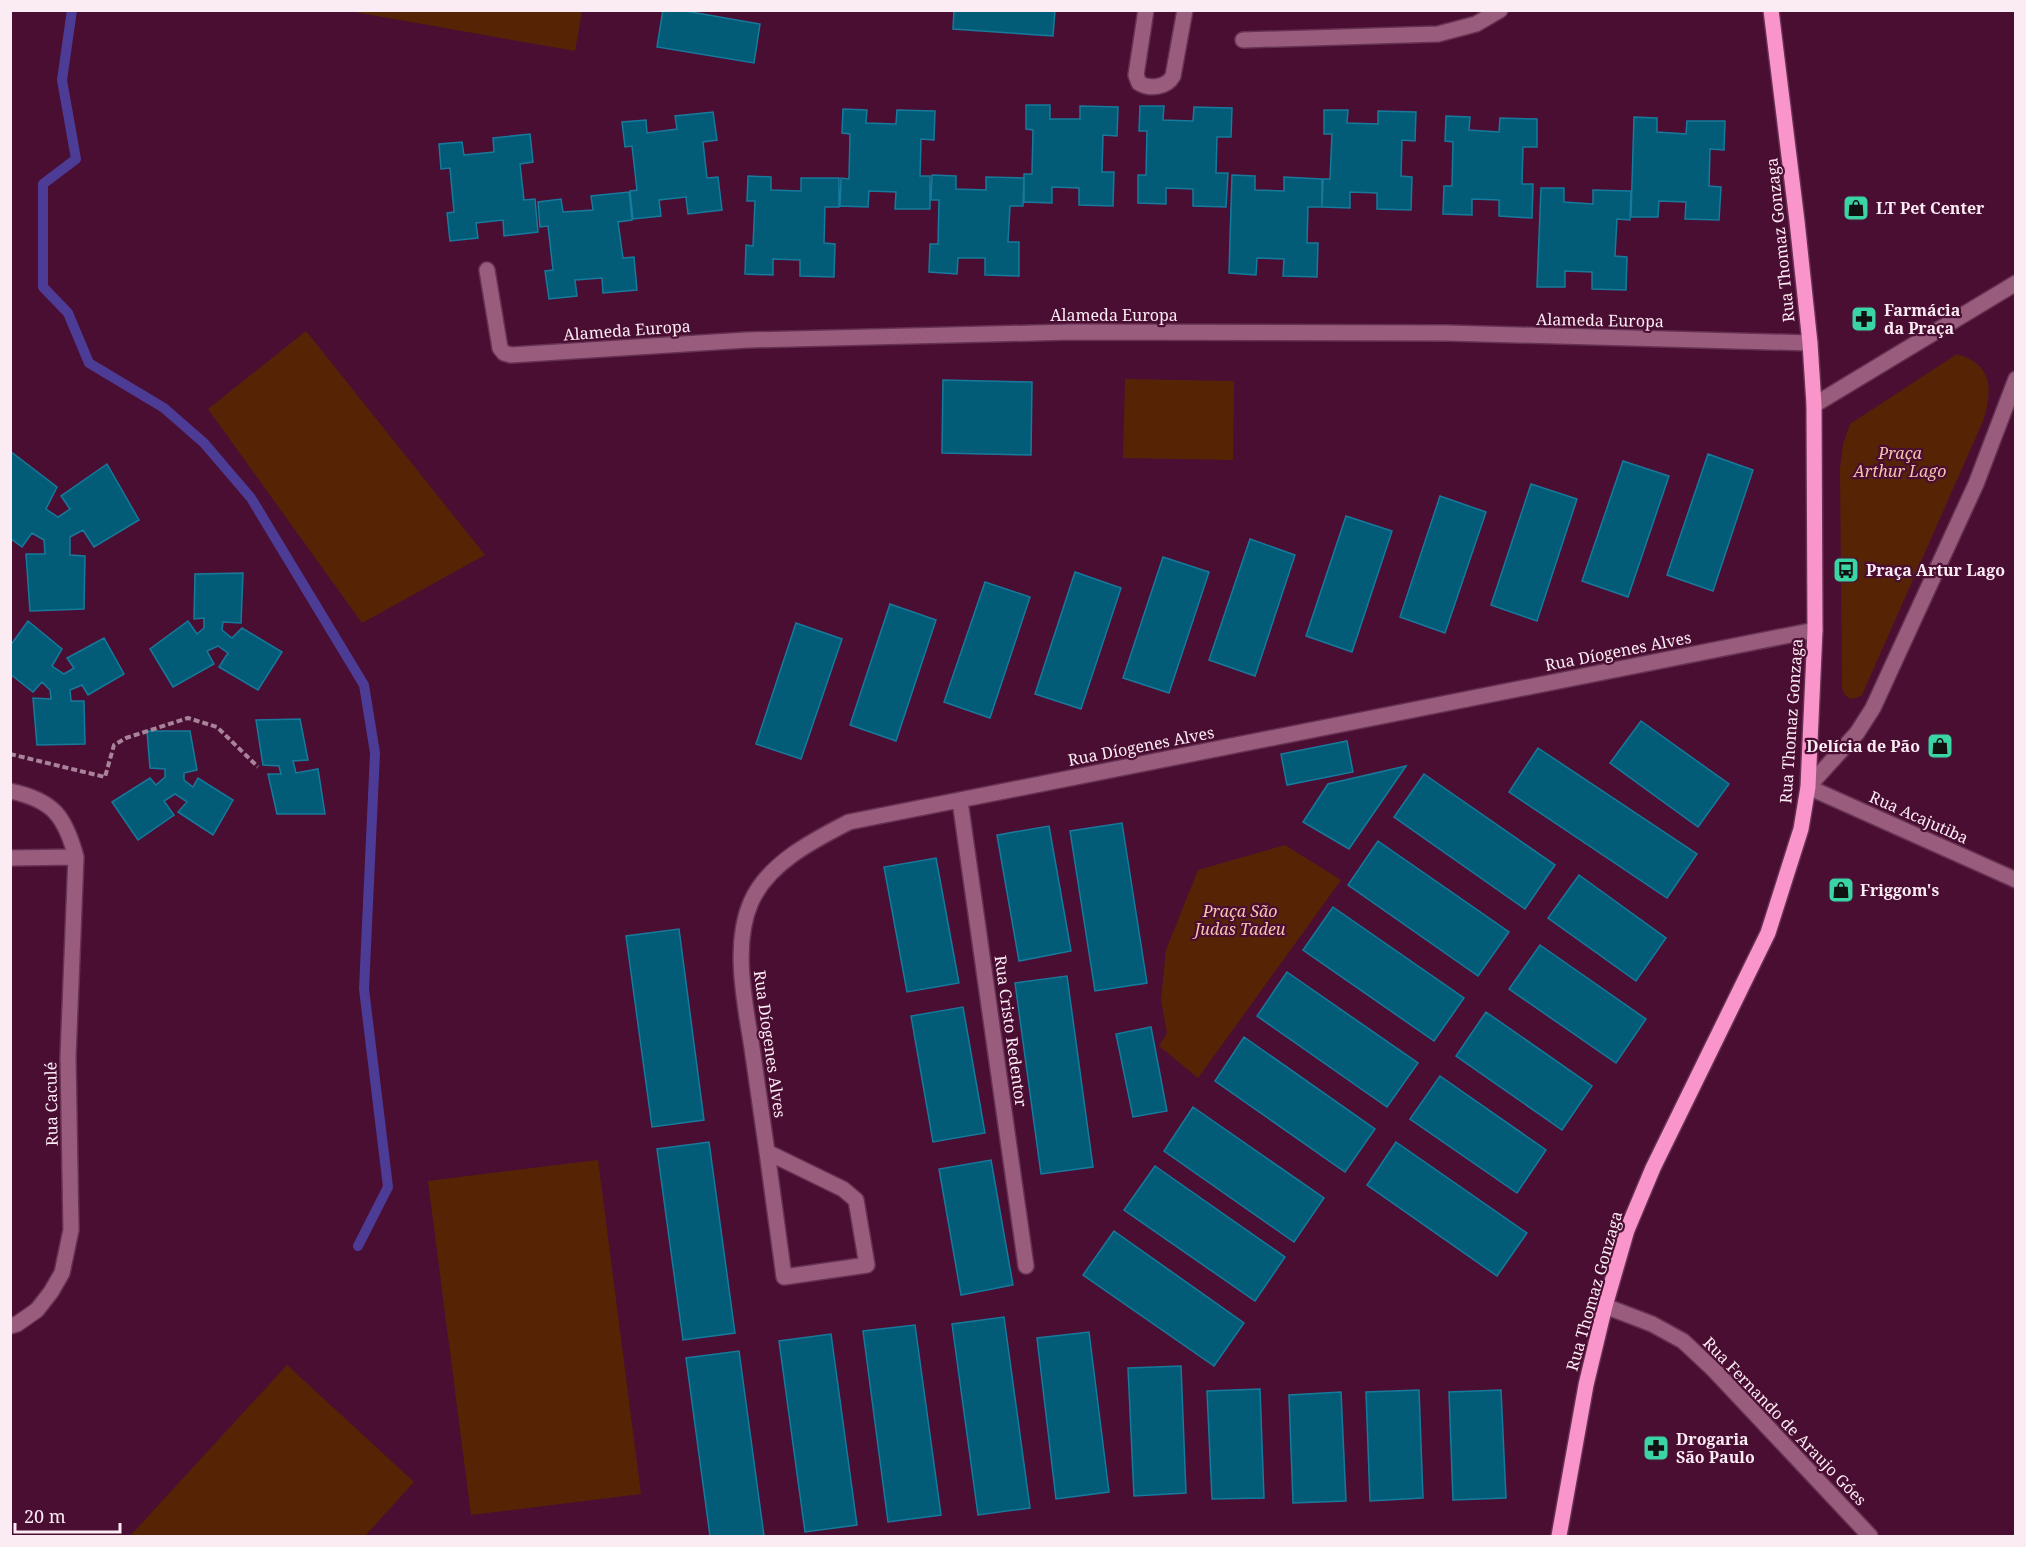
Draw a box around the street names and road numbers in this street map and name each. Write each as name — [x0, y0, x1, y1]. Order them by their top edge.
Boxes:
street label: Rua Thomaz Gonzaga — [1760, 157, 1800, 323]
street label: Alameda Europa — [1050, 304, 1178, 326]
street label: Alameda Europa — [1536, 308, 1664, 332]
street label: Alameda Europa — [563, 315, 691, 345]
street label: Rua Díogenes Alves — [1543, 626, 1693, 676]
street label: Rua Thomaz Gonzaga — [1774, 638, 1808, 804]
street label: Rua Díogenes Alves — [1066, 721, 1216, 771]
street label: Rua Acajutiba — [1866, 785, 1972, 849]
street label: Rua Cristo Redentor — [989, 954, 1033, 1109]
street label: Rua Díogenes Alves — [749, 969, 791, 1119]
street label: Rua Caculé — [39, 1062, 63, 1146]
street label: Rua Thomaz Gonzaga — [1561, 1209, 1627, 1373]
street label: Rua Fernando de Araujo Góes — [1698, 1332, 1872, 1510]

